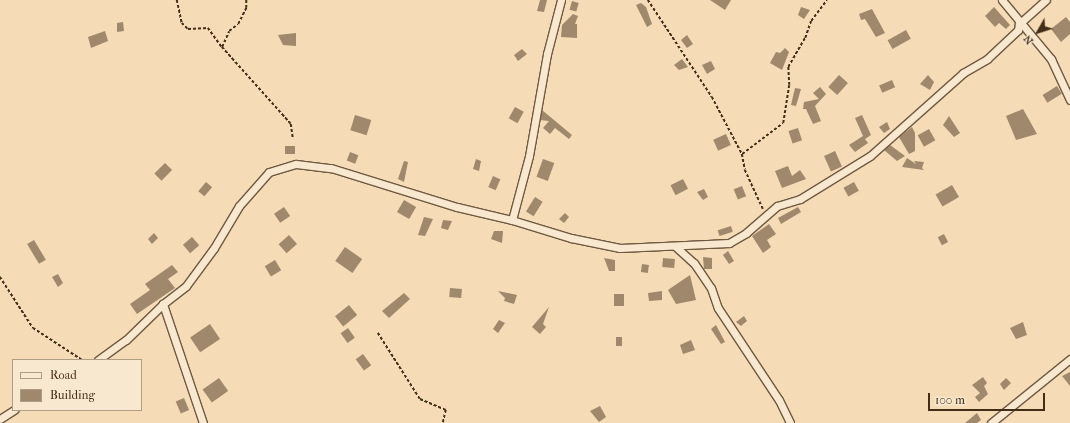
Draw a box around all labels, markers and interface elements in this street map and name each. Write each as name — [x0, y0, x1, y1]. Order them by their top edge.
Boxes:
north arrow — [1018, 12, 1058, 52]
text: N — [1021, 33, 1036, 47]
legend — [12, 359, 142, 411]
text: Road — [50, 368, 77, 382]
scale bar — [930, 385, 1047, 411]
text: Building — [50, 388, 95, 402]
text: 100 m — [935, 393, 965, 407]

